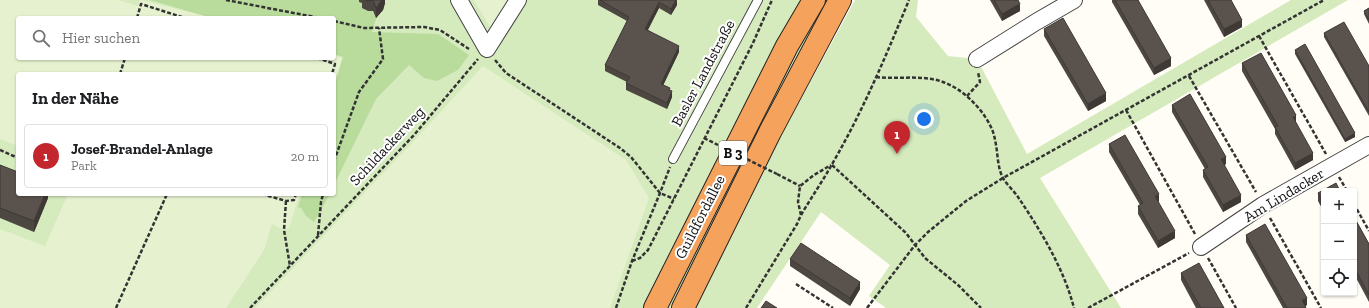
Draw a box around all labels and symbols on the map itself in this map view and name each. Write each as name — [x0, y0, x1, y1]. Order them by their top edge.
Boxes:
street label: Basler Landstraße — [667, 17, 739, 129]
street label: Schildackerweg — [346, 103, 428, 189]
your location — [914, 109, 934, 129]
pin: 1 — [884, 121, 910, 154]
road number: B 3 — [719, 141, 747, 165]
street label: Am Lindacker — [1241, 164, 1327, 226]
street label: Guildfordallee — [671, 172, 729, 262]

